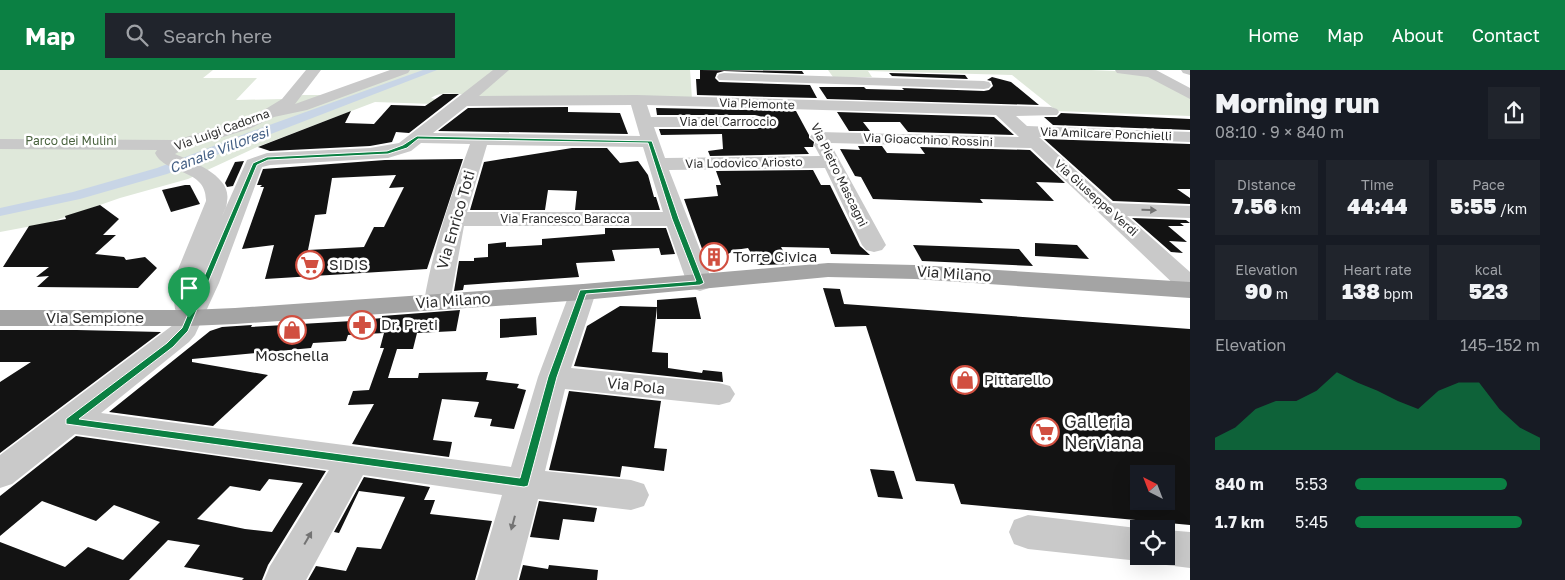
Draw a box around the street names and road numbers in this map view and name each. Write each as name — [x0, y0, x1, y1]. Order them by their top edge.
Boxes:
street label: Via Piemonte — [719, 95, 795, 112]
street label: Via Luigi Cadorna — [172, 105, 271, 154]
street label: Via del Carroccio — [679, 114, 777, 129]
street label: Via Pietro Mascagni — [808, 121, 871, 229]
street label: Via Amilcare Ponchielli — [1040, 124, 1172, 143]
street label: Via Gioacchino Rossini — [863, 130, 993, 149]
street label: Via Lodovico Ariosto — [685, 154, 803, 171]
street label: Via Giuseppe Verdi — [1051, 156, 1141, 239]
street label: Via Enrico Toti — [432, 168, 478, 271]
street label: Via Francesco Baracca — [500, 211, 630, 226]
street label: Via Milano — [916, 261, 992, 285]
street label: Via Milano — [415, 288, 491, 312]
street label: Via Sempione — [46, 308, 144, 326]
street label: Via Pola — [606, 373, 666, 397]

